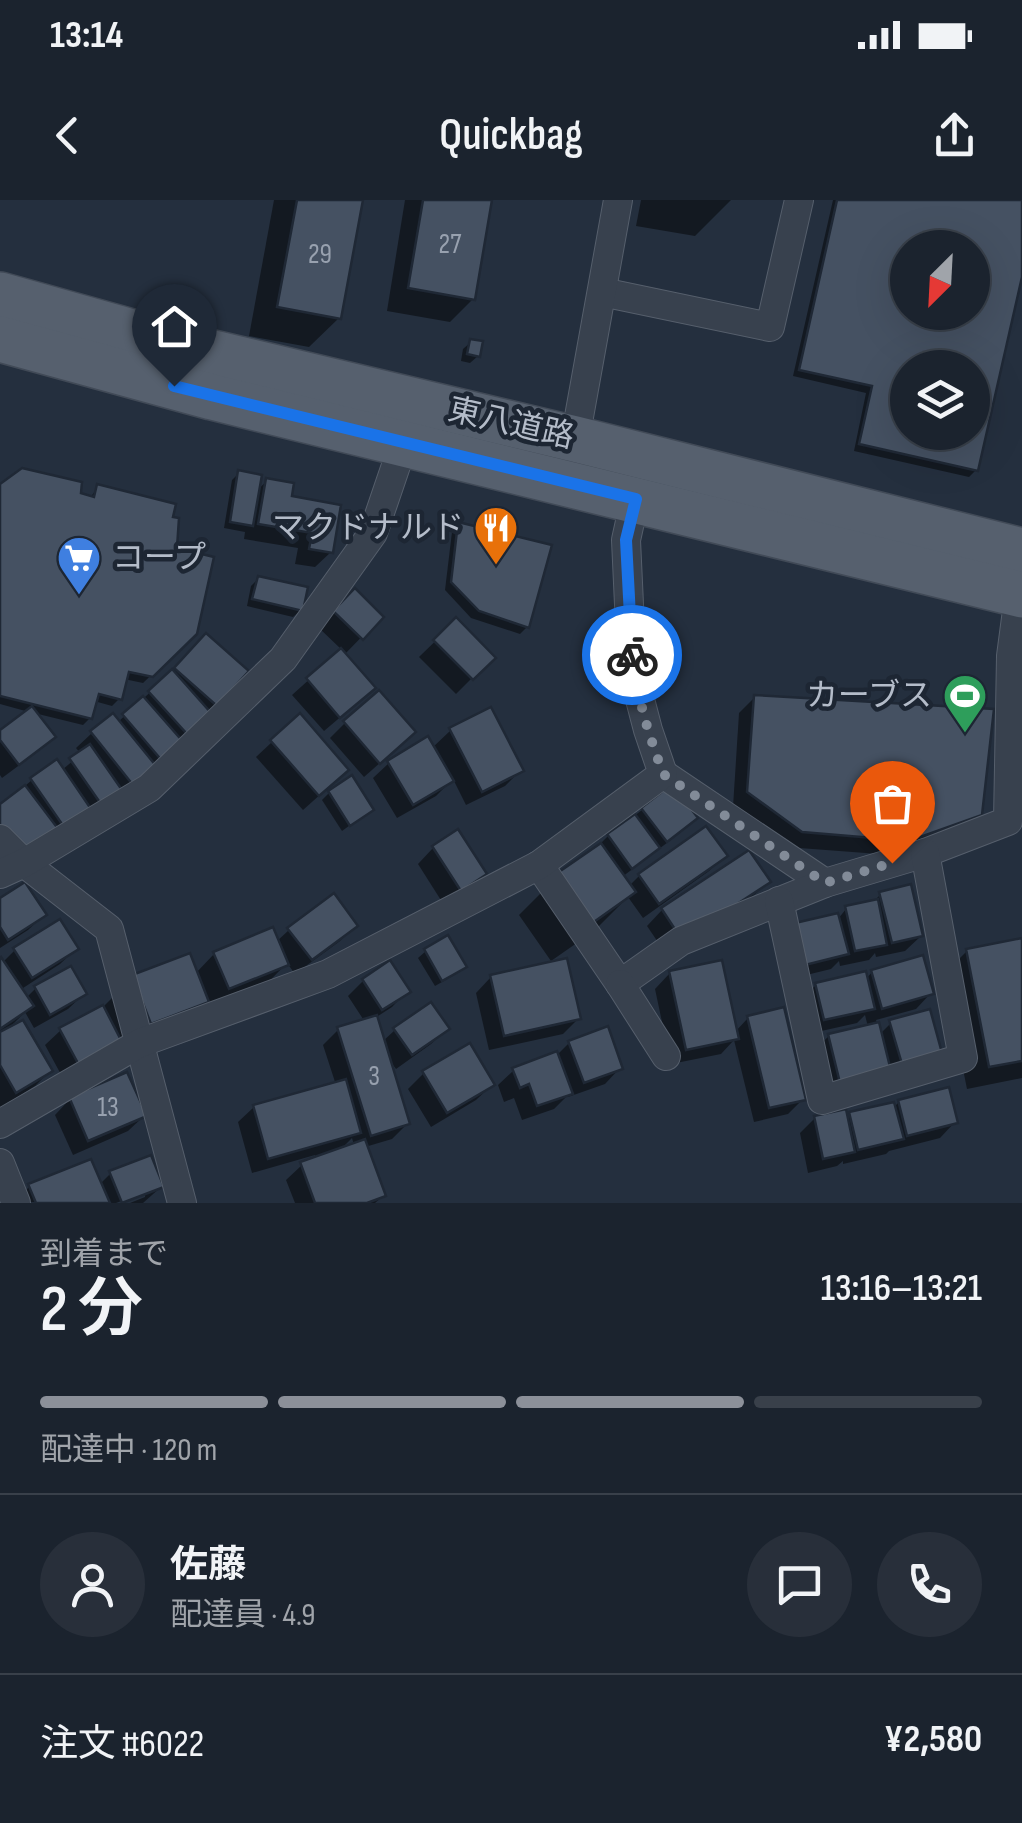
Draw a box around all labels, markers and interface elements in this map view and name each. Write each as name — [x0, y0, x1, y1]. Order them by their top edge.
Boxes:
text: 13:14 — [50, 13, 123, 58]
icon: back — [40, 108, 95, 163]
text: Quickbag — [439, 108, 583, 163]
icon: share — [927, 108, 982, 163]
house number: 27 — [439, 228, 461, 261]
north arrow — [890, 230, 990, 330]
map controls — [890, 230, 990, 450]
house number: 29 — [308, 238, 332, 271]
pin — [132, 284, 217, 387]
icon: home — [147, 299, 202, 354]
button: layers — [890, 350, 990, 450]
street label: 東八道路 — [444, 391, 578, 457]
restaurant icon: マクドナルド — [473, 505, 519, 566]
place label: マクドナルド — [272, 509, 464, 548]
supermarket icon: コープ — [56, 535, 102, 596]
place label: コープ — [112, 539, 206, 578]
courier — [582, 605, 682, 705]
icon: bike — [605, 628, 660, 683]
sports icon: カーブス — [942, 673, 988, 734]
place label: カーブス — [806, 677, 932, 716]
pin — [850, 761, 935, 864]
icon: bag — [865, 776, 920, 831]
house number: 3 — [368, 1060, 380, 1093]
house number: 13 — [97, 1091, 119, 1124]
text: 到着まで — [40, 1235, 168, 1274]
text: 13:16–13:21 — [821, 1266, 982, 1311]
text: 2 分 — [40, 1272, 143, 1350]
text: 配達中 · 120 m — [40, 1431, 217, 1470]
button: person — [40, 1532, 145, 1637]
button: chat — [747, 1532, 852, 1637]
button: phone — [877, 1532, 982, 1637]
text: 佐藤 — [170, 1543, 246, 1588]
text: 配達員 · 4.9 — [170, 1596, 315, 1635]
text: ¥2,580 — [884, 1717, 982, 1762]
text: 注文 #6022 — [40, 1722, 204, 1767]

